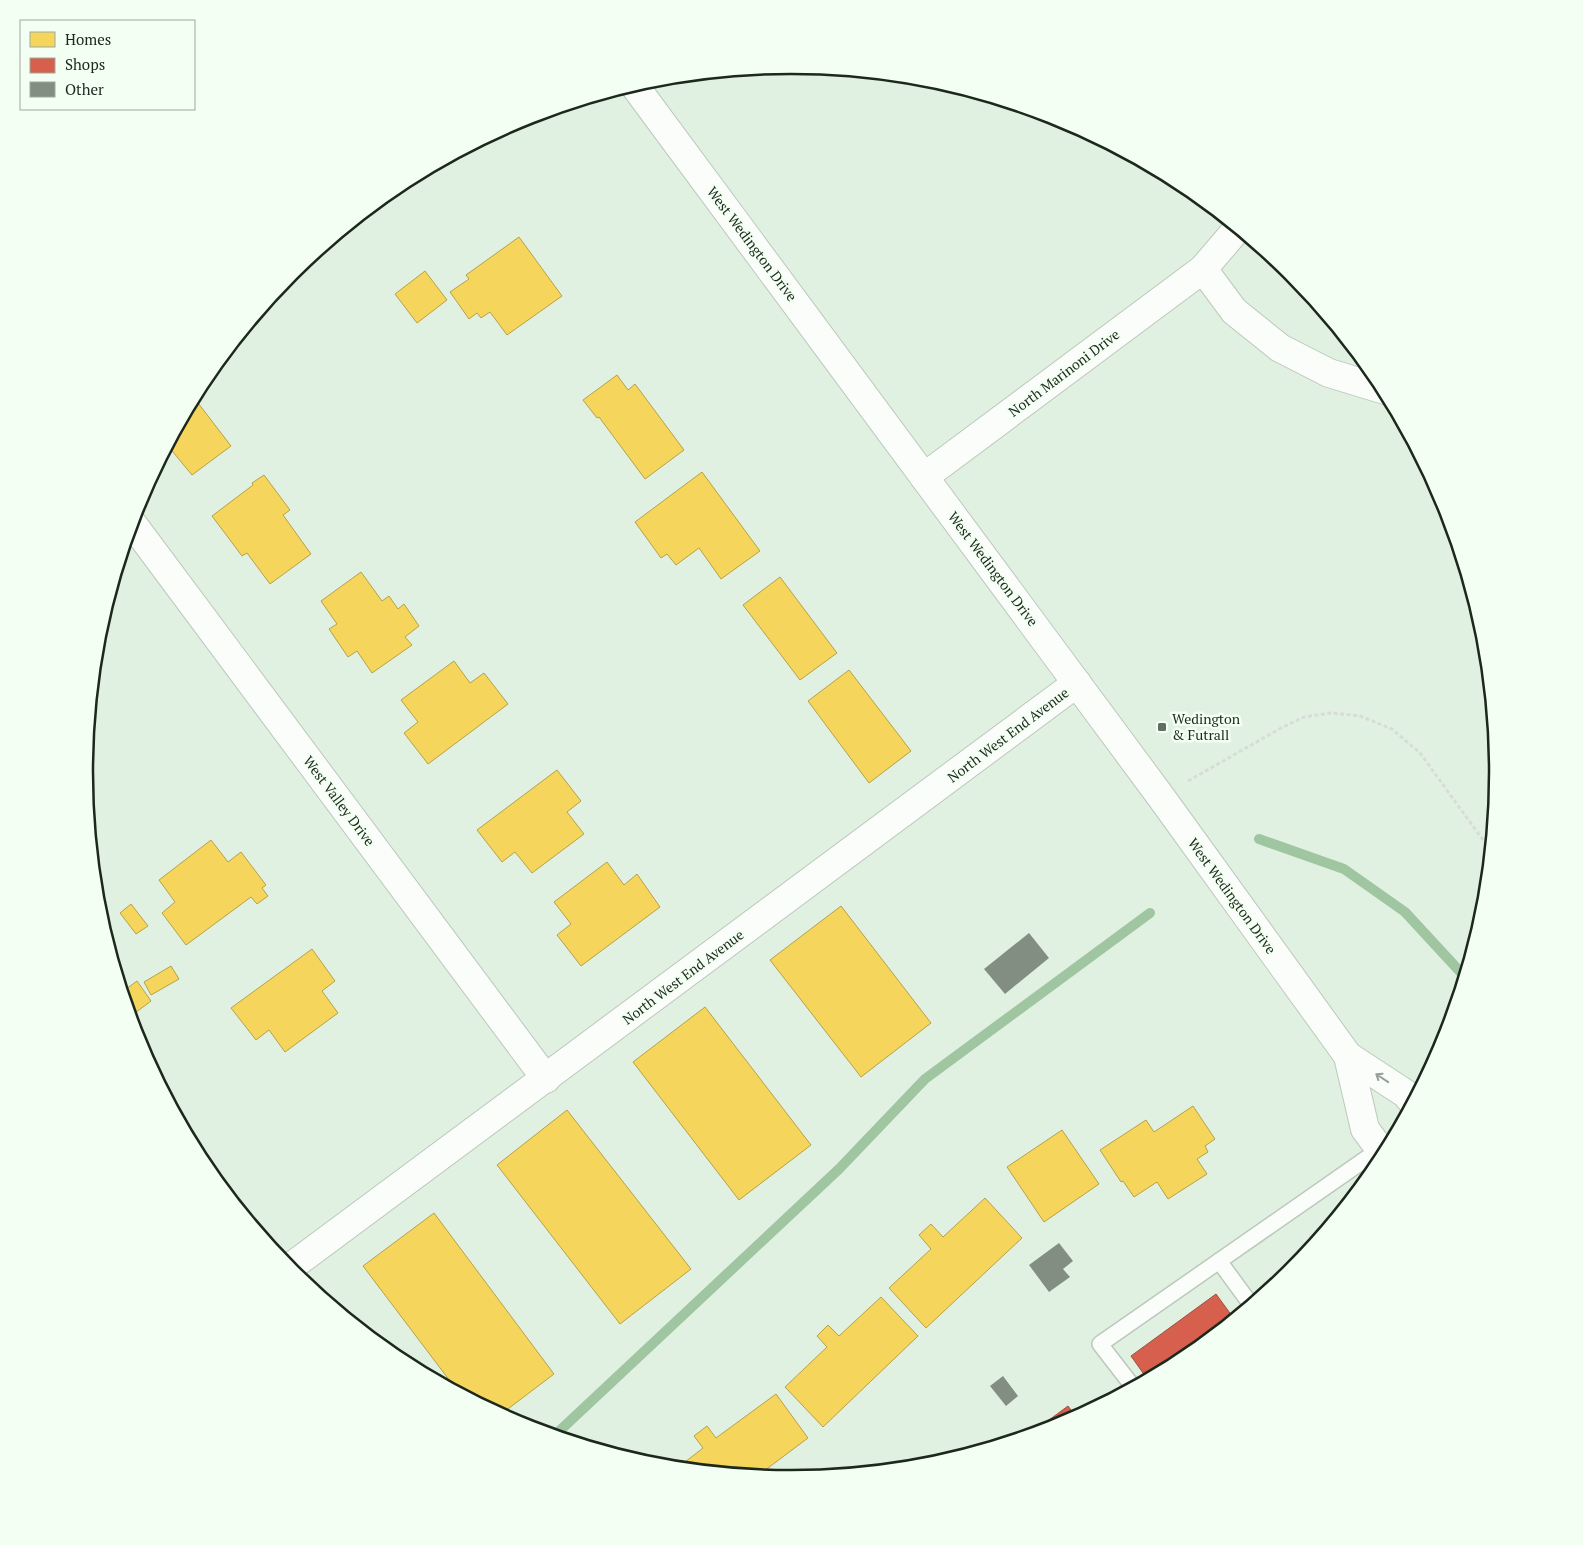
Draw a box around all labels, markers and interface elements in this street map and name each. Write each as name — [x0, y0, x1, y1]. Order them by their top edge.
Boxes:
legend — [20, 20, 195, 110]
text: Homes — [65, 29, 111, 49]
text: Shops — [65, 54, 105, 74]
text: Other — [65, 79, 104, 99]
street label: West Wedington Drive — [703, 183, 802, 305]
street label: North Marinoni Drive — [1004, 325, 1123, 421]
street label: West Wedington Drive — [944, 508, 1043, 630]
street label: North West End Avenue — [943, 683, 1072, 787]
place label: Wedington & Futrall — [1172, 709, 1241, 744]
marker: Wedington & Futrall — [1156, 721, 1168, 733]
street label: West Valley Drive — [299, 752, 380, 850]
street label: West Wedington Drive — [1184, 834, 1281, 957]
street label: North West End Avenue — [618, 925, 747, 1029]
one-way arrow — [1375, 1073, 1389, 1083]

